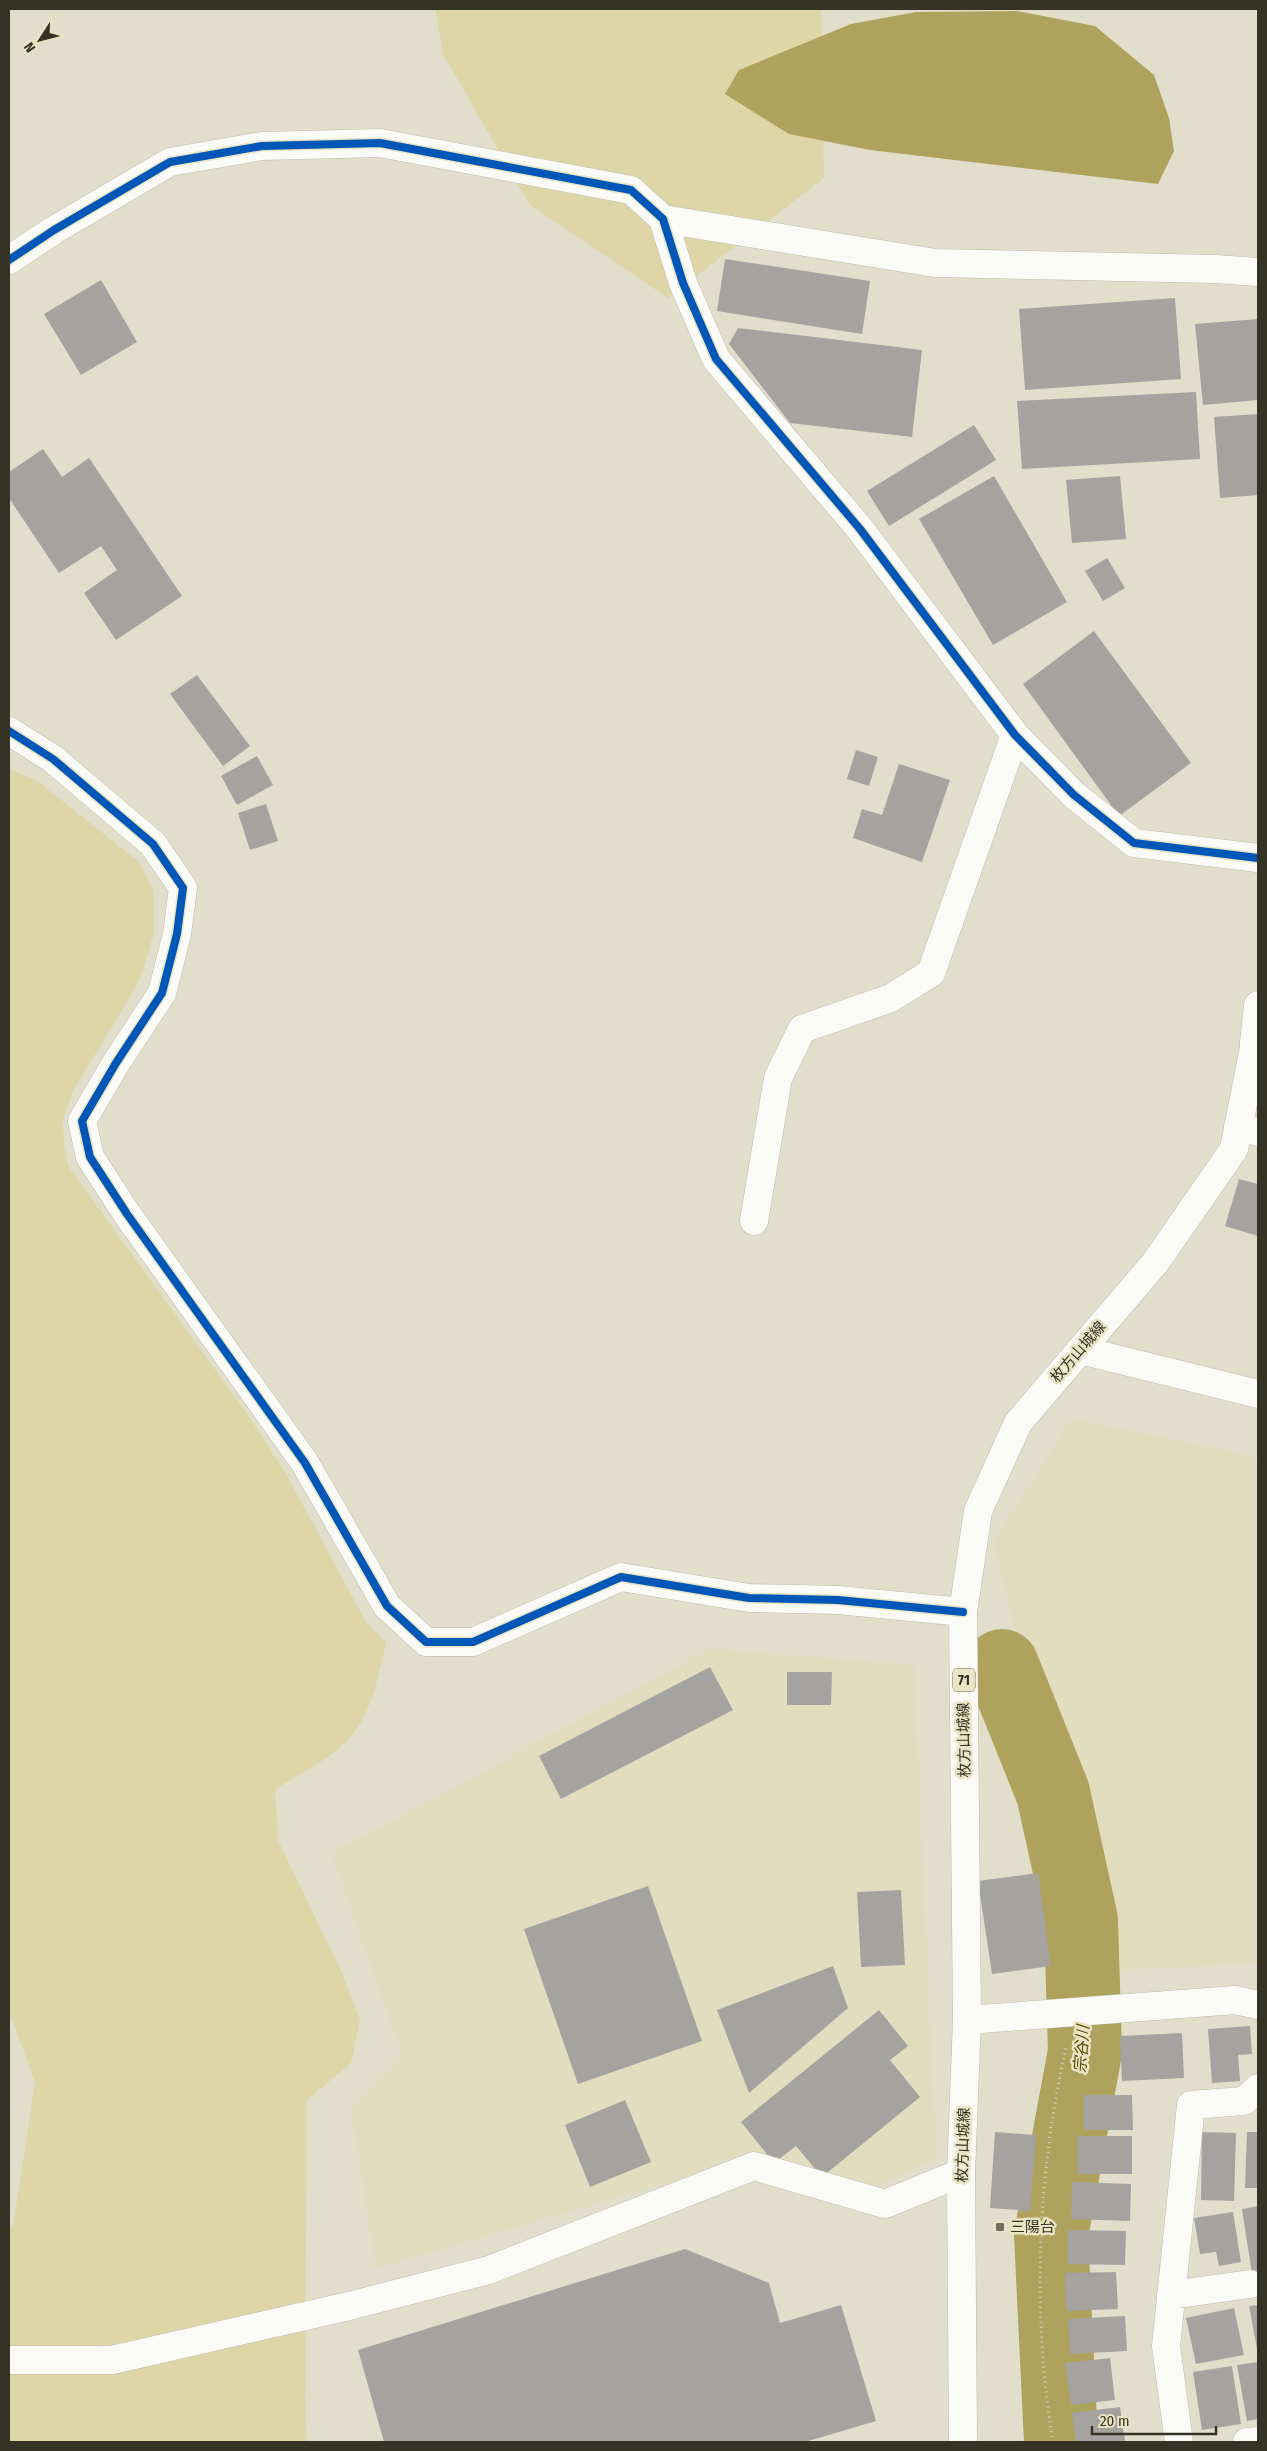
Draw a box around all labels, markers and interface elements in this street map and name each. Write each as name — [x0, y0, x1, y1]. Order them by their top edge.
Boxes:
north arrow — [15, 15, 65, 65]
text: N — [21, 39, 39, 56]
street label: 枚方山城線 — [1047, 1318, 1109, 1386]
road number: 71 — [953, 1668, 975, 1692]
street label: 枚方山城線 — [954, 1702, 974, 1778]
water label: 宗谷川 — [1070, 2022, 1093, 2074]
street label: 枚方山城線 — [953, 2107, 973, 2183]
place label: 三陽台 — [1010, 2218, 1055, 2236]
marker: 三陽台 — [994, 2221, 1006, 2233]
scale bar — [1092, 2404, 1216, 2436]
text: 20 m — [1100, 2412, 1130, 2430]

